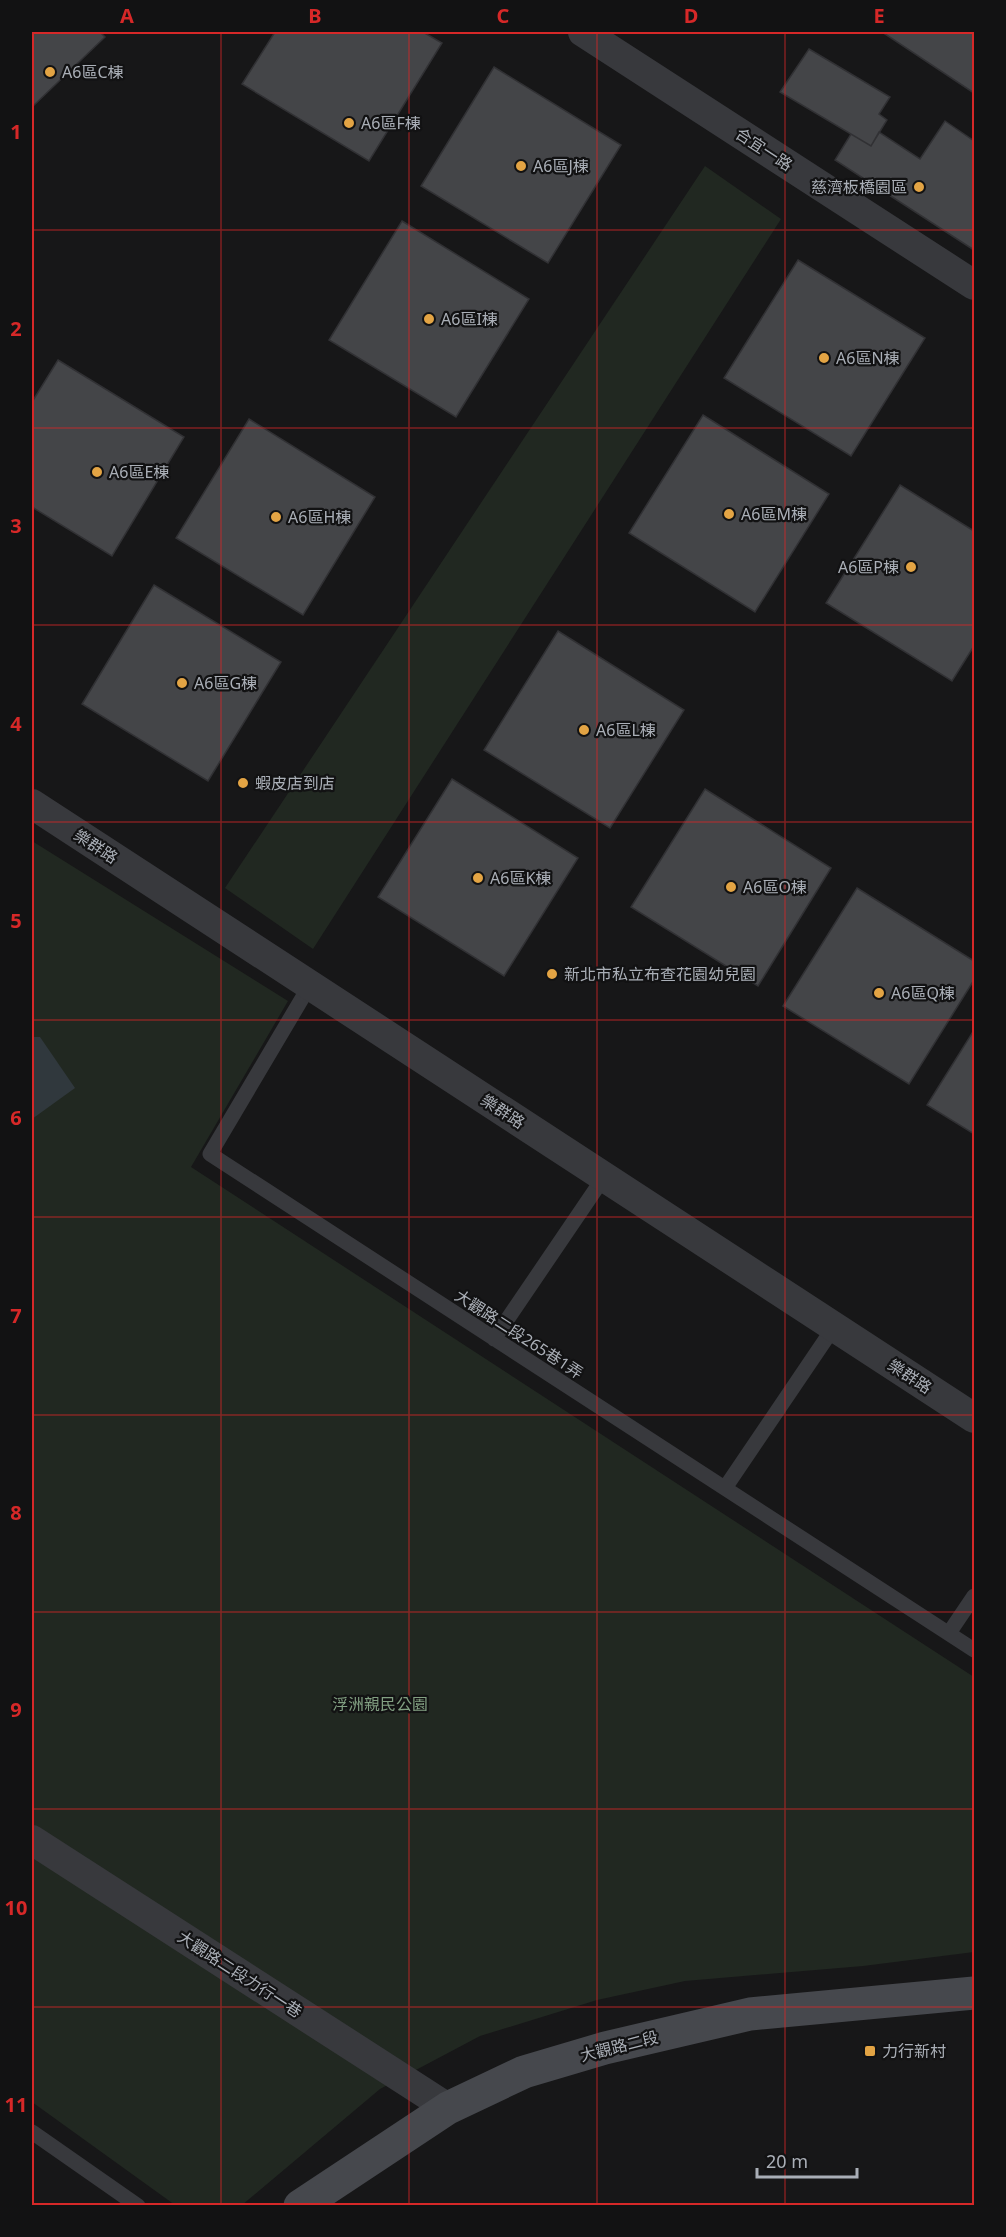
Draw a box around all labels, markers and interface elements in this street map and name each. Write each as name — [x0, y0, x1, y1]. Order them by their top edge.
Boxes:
text: A — [120, 2, 134, 29]
text: B — [308, 2, 322, 29]
text: C — [497, 2, 510, 29]
text: D — [684, 2, 698, 29]
text: E — [873, 2, 885, 29]
place label: A6區C棟 — [62, 61, 124, 83]
marker: A6區C棟 — [43, 65, 57, 79]
place label: A6區F棟 — [361, 112, 421, 134]
marker: A6區F棟 — [342, 116, 356, 130]
text: 1 — [10, 118, 22, 145]
street label: 合宜一路 — [731, 122, 797, 176]
place label: A6區J棟 — [533, 155, 589, 177]
marker: A6區J棟 — [514, 159, 528, 173]
place label: 慈濟板橋園區 — [811, 176, 907, 198]
marker: 慈濟板橋園區 — [912, 180, 926, 194]
place label: A6區I棟 — [441, 308, 498, 330]
marker: A6區I棟 — [422, 312, 436, 326]
text: 2 — [10, 315, 22, 342]
place label: A6區N棟 — [836, 347, 900, 369]
marker: A6區N棟 — [817, 351, 831, 365]
place label: A6區E棟 — [109, 461, 169, 483]
marker: A6區E棟 — [90, 465, 104, 479]
place label: A6區M棟 — [741, 503, 807, 525]
place label: A6區H棟 — [288, 506, 351, 528]
marker: A6區M棟 — [722, 507, 736, 521]
marker: A6區H棟 — [269, 510, 283, 524]
text: 3 — [10, 512, 22, 539]
place label: A6區P棟 — [838, 556, 899, 578]
marker: A6區P棟 — [904, 560, 918, 574]
place label: A6區G棟 — [194, 672, 257, 694]
marker: A6區G棟 — [175, 676, 189, 690]
text: 4 — [10, 710, 22, 737]
place label: A6區L棟 — [596, 719, 656, 741]
marker: A6區L棟 — [577, 723, 591, 737]
place label: 蝦皮店到店 — [255, 772, 335, 794]
marker: 蝦皮店到店 — [236, 776, 250, 790]
street label: 樂群路 — [70, 824, 122, 868]
place label: A6區K棟 — [490, 867, 551, 889]
marker: A6區K棟 — [471, 871, 485, 885]
place label: A6區O棟 — [743, 876, 807, 898]
marker: A6區O棟 — [724, 880, 738, 894]
text: 5 — [10, 907, 22, 934]
place label: 新北市私立布查花園幼兒園 — [564, 963, 756, 985]
marker: 新北市私立布查花園幼兒園 — [545, 967, 559, 981]
place label: A6區Q棟 — [891, 982, 955, 1004]
marker: A6區Q棟 — [872, 986, 886, 1000]
street label: 樂群路 — [477, 1089, 529, 1133]
text: 6 — [10, 1104, 22, 1131]
street label: 大觀路二段265巷1弄 — [451, 1284, 587, 1384]
text: 7 — [10, 1302, 22, 1329]
street label: 樂群路 — [884, 1354, 936, 1398]
text: 8 — [10, 1499, 22, 1526]
park label: 浮洲親民公園 — [332, 1693, 428, 1715]
text: 9 — [10, 1696, 22, 1723]
text: 10 — [5, 1894, 27, 1921]
street label: 大觀路二段力行一巷 — [174, 1926, 306, 2022]
street label: 大觀路二段 — [578, 2026, 660, 2066]
place label: 力行新村 — [882, 2040, 946, 2062]
marker: 力行新村 — [863, 2044, 877, 2058]
text: 11 — [5, 2091, 27, 2118]
scale bar — [757, 2141, 858, 2179]
text: 20 m — [766, 2149, 808, 2173]

